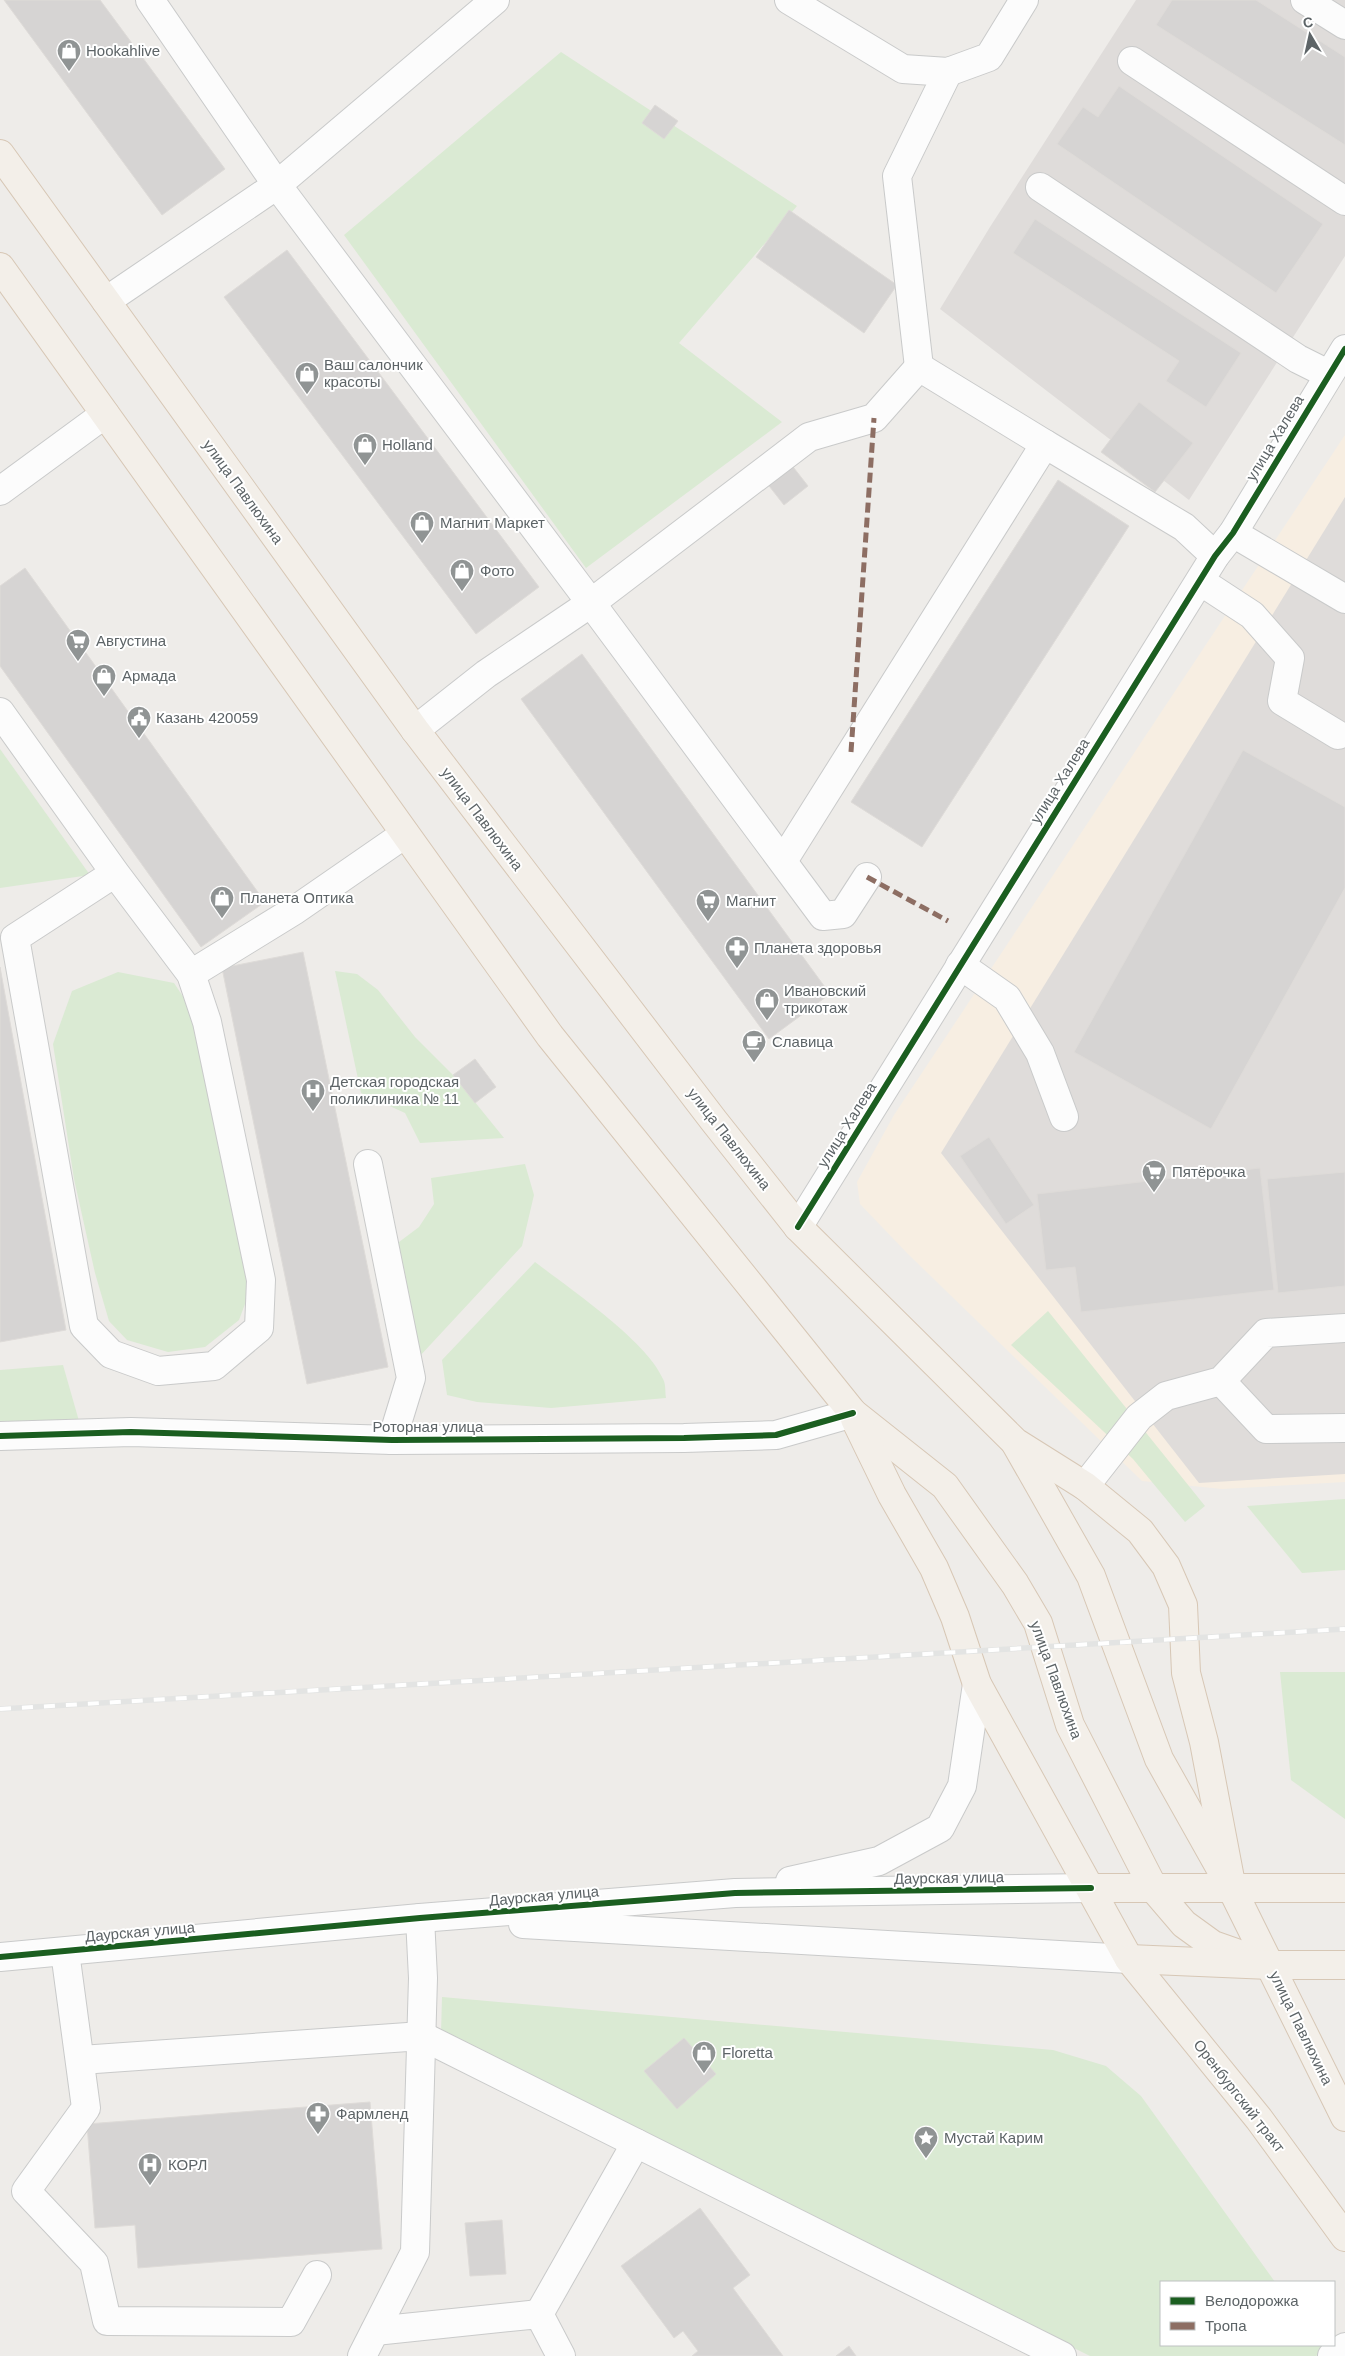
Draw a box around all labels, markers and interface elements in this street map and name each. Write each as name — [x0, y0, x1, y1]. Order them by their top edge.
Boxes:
north arrow — [1285, 10, 1335, 60]
text: С — [1302, 13, 1314, 31]
shop icon: Hookahlive — [56, 38, 82, 72]
place label: Hookahlive — [86, 42, 160, 59]
place label: Ваш салончик красоты — [324, 356, 423, 390]
shop icon: Ваш салончик красоты — [294, 361, 320, 395]
street label: улица Халева — [1242, 391, 1307, 484]
shop icon: Holland — [352, 432, 378, 466]
street label: улица Павлюхина — [200, 436, 287, 548]
place label: Holland — [382, 436, 433, 453]
shop icon: Магнит Маркет — [409, 510, 435, 544]
place label: Магнит Маркет — [440, 514, 545, 531]
shop icon: Фото — [449, 558, 475, 592]
place label: Фото — [480, 562, 514, 579]
supermarket icon: Августина — [65, 628, 91, 662]
place label: Августина — [96, 632, 167, 649]
shop icon: Армада — [91, 663, 117, 697]
place label: Армада — [122, 667, 177, 684]
public building icon: Казань 420059 — [126, 705, 152, 739]
place label: Казань 420059 — [156, 709, 258, 726]
street label: улица Халева — [1027, 735, 1093, 826]
street label: улица Павлюхина — [438, 764, 527, 874]
shop icon: Планета Оптика — [209, 885, 235, 919]
supermarket icon: Магнит — [695, 888, 721, 922]
place label: Планета Оптика — [240, 889, 354, 906]
place label: Магнит — [726, 892, 776, 909]
pharmacy icon: Планета здоровья — [724, 935, 750, 969]
place label: Планета здоровья — [754, 939, 881, 956]
place label: Ивановский трикотаж — [784, 982, 866, 1016]
shop icon: Ивановский трикотаж — [754, 987, 780, 1021]
cafe icon: Славица — [741, 1029, 767, 1063]
place label: Славица — [772, 1033, 834, 1050]
place label: Детская городская поликлиника № 11 — [330, 1073, 459, 1107]
hospital icon: Детская городская поликлиника № 11 — [300, 1078, 326, 1112]
street label: улица Халева — [814, 1079, 880, 1170]
street label: улица Павлюхина — [684, 1084, 775, 1193]
supermarket icon: Пятёрочка — [1141, 1159, 1167, 1193]
place label: Пятёрочка — [1172, 1163, 1246, 1180]
street label: Роторная улица — [373, 1418, 484, 1435]
street label: улица Павлюхина — [1027, 1618, 1086, 1742]
street label: Даурская улица — [894, 1868, 1005, 1887]
street label: Даурская улица — [488, 1882, 600, 1909]
street label: Даурская улица — [84, 1918, 196, 1945]
street label: улица Павлюхина — [1267, 1968, 1337, 2088]
street label: Оренбургский тракт — [1190, 2036, 1289, 2155]
shop icon: Floretta — [691, 2040, 717, 2074]
place label: Floretta — [722, 2044, 774, 2061]
pharmacy icon: Фармленд — [305, 2101, 331, 2135]
place label: Фармленд — [336, 2105, 409, 2122]
place icon: Мустай Карим — [913, 2125, 939, 2159]
place label: Мустай Карим — [944, 2129, 1043, 2146]
hospital icon: КОРЛ — [137, 2152, 163, 2186]
place label: КОРЛ — [168, 2156, 207, 2173]
legend — [1160, 2281, 1335, 2346]
text: Велодорожка — [1205, 2292, 1299, 2309]
text: Тропа — [1205, 2317, 1247, 2334]

